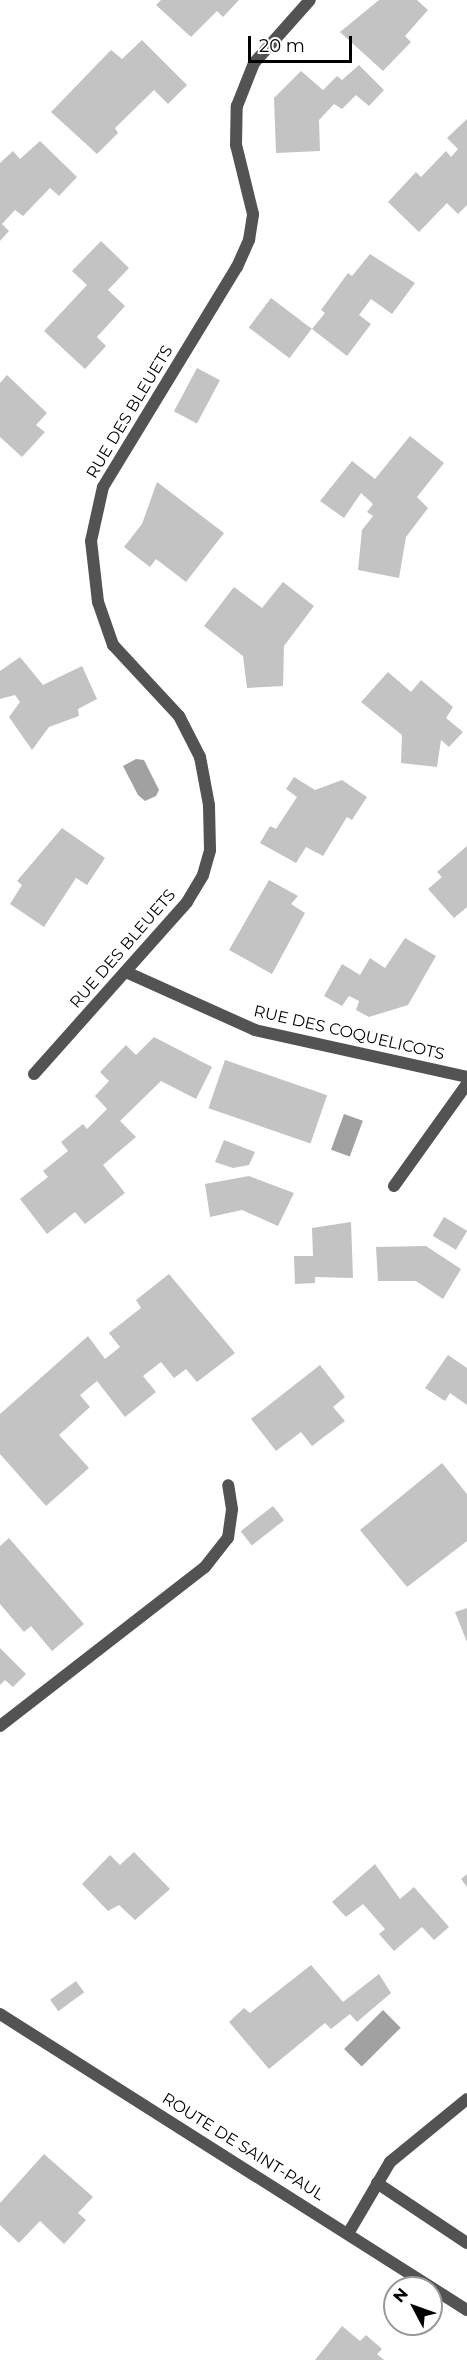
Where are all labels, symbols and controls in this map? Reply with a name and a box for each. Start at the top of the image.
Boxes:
scale bar [251,24,354,62]
text: 20 m [259,35,305,57]
street label: RUE DES BLEUETS [83,342,177,482]
street label: RUE DES BLEUETS [66,886,180,1012]
street label: RUE DES COQUELICOTS [252,1002,446,1064]
street label: ROUTE DE SAINT-PAUL [158,2089,328,2205]
north arrow [383,2276,443,2336]
text: N [389,2284,412,2306]

